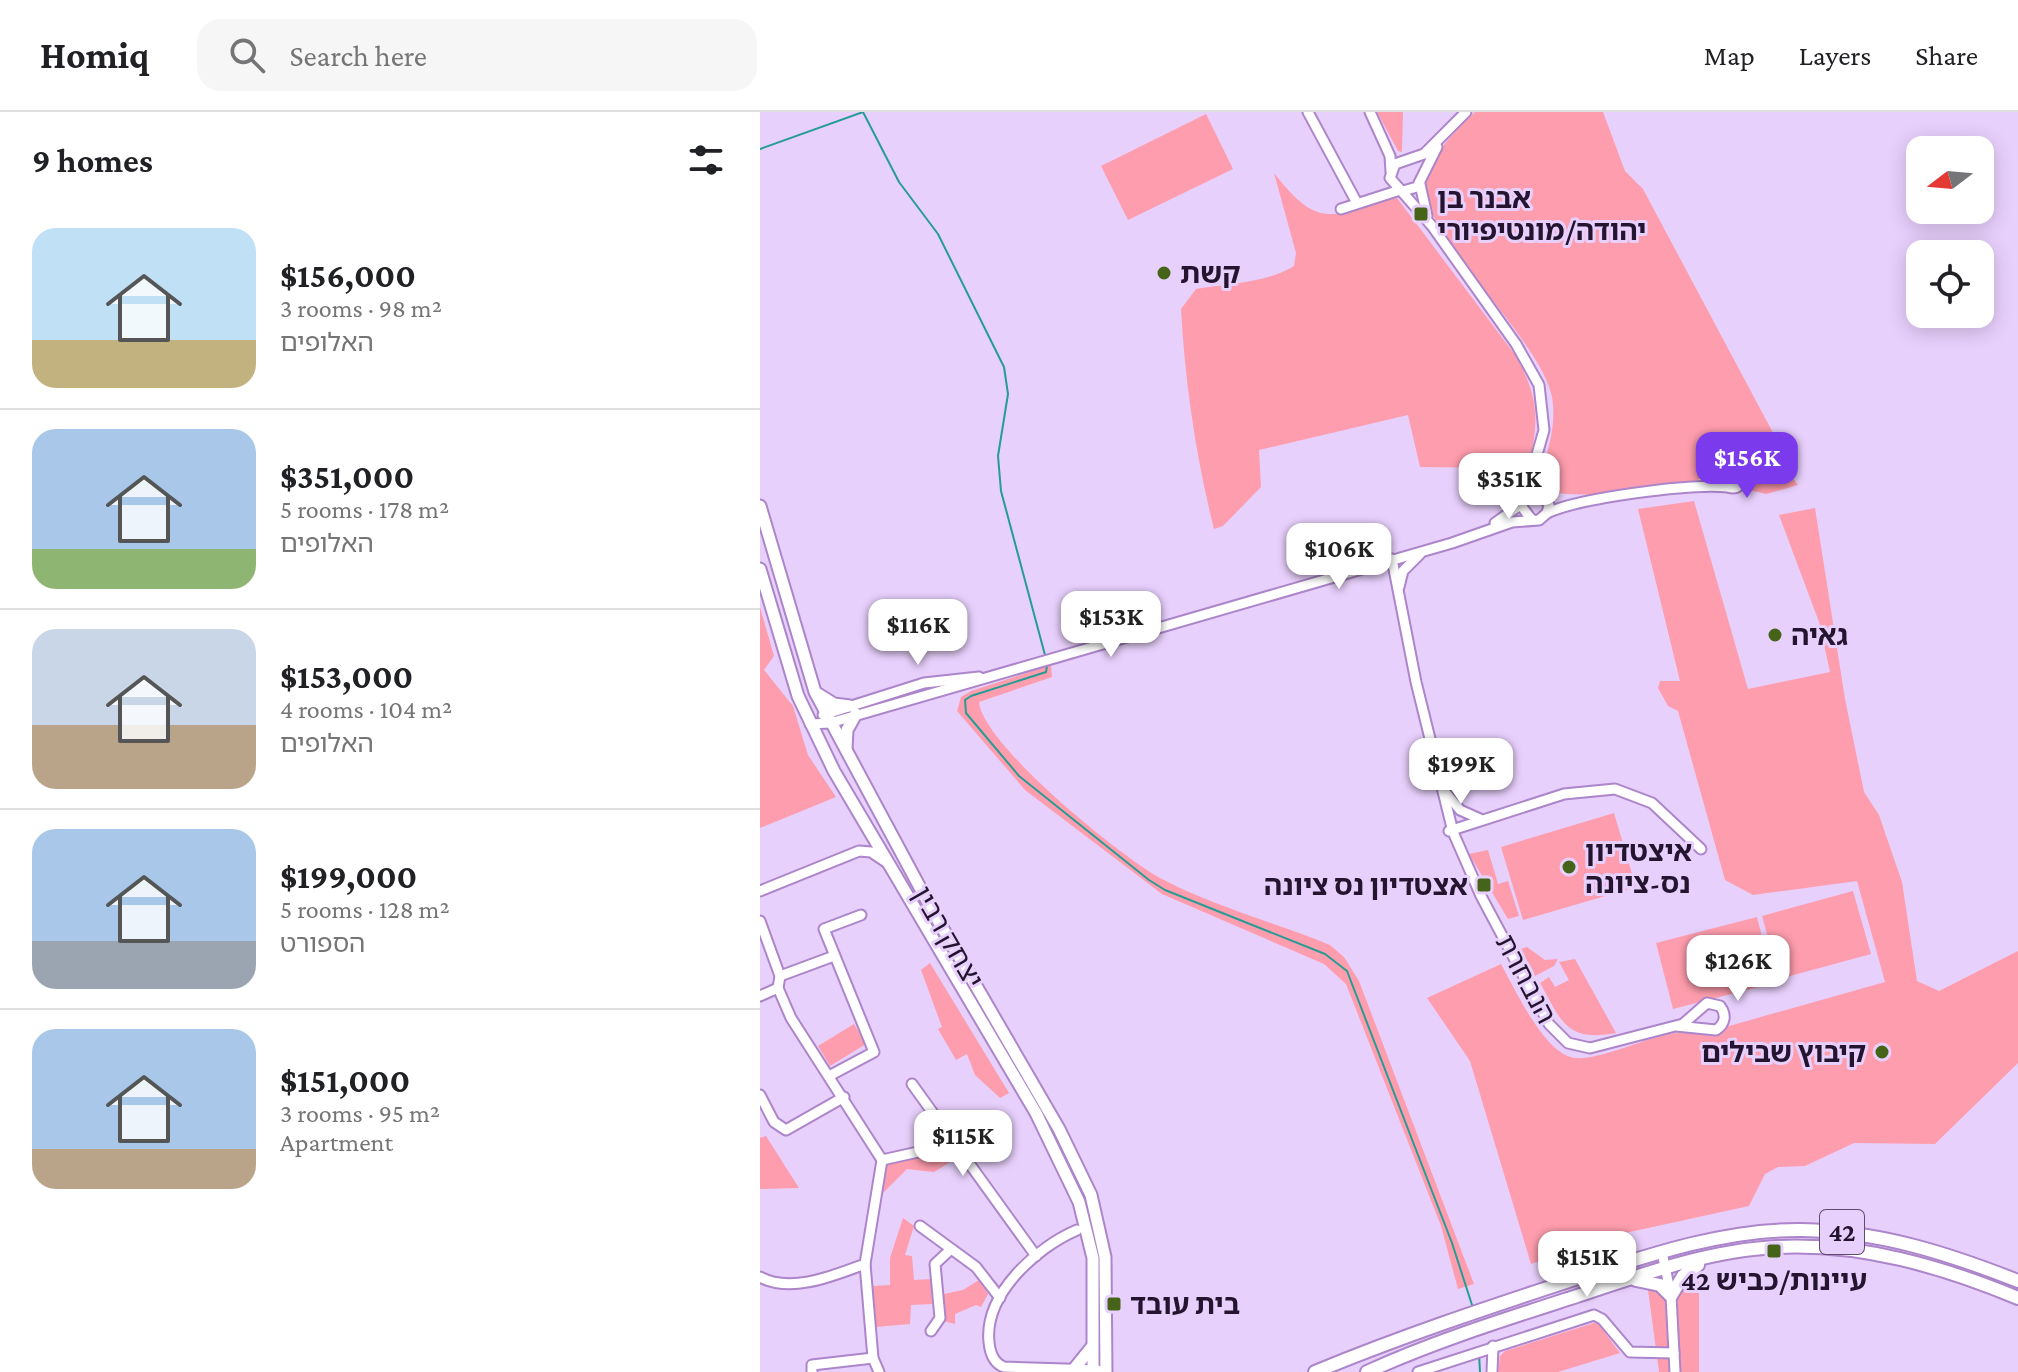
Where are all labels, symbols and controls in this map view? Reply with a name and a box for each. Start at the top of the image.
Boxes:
search box [197,19,757,91]
icon: search [225,33,269,77]
text: Homiq [40,34,149,76]
text: Search here [289,39,427,72]
text: Map [1704,40,1755,71]
text: Layers [1799,40,1871,71]
text: Share [1915,40,1978,71]
north arrow [1906,136,1994,224]
map controls [1906,136,1994,328]
icon: filters [684,138,728,182]
text: 9 homes [32,142,153,179]
place label: אבנר בן יהודה/מונטיפיורי [1437,183,1646,246]
marker: אבנר בן יהודה/מונטיפיורי [1412,205,1430,223]
button: locate [1906,240,1994,328]
text: $156,000 [280,257,416,294]
place label: קשת [1180,258,1241,289]
icon: home [96,260,192,356]
marker: קשת [1155,264,1173,282]
text: 3 rooms · 98 m² [280,294,442,323]
text: האלופים [280,328,374,357]
pin: $156K [1691,432,1803,500]
text: $156K [1714,443,1780,472]
pin: $351K [1453,453,1565,521]
text: $351,000 [280,458,414,495]
icon: home [96,461,192,557]
text: $351K [1477,464,1541,493]
text: 5 rooms · 178 m² [280,495,449,524]
pin: $106K [1283,523,1395,591]
text: האלופים [280,529,374,558]
text: $106K [1304,534,1374,563]
pin: $153K [1055,591,1167,659]
pin: $116K [862,599,974,667]
text: $153K [1079,602,1143,631]
text: $116K [886,610,950,639]
place label: גאיה [1791,620,1848,651]
marker: גאיה [1766,626,1784,644]
text: $153,000 [280,658,413,695]
icon: home [96,661,192,757]
text: 4 rooms · 104 m² [280,695,452,724]
text: האלופים [280,729,374,758]
pin: $199K [1405,738,1517,806]
text: $199K [1427,749,1495,778]
place label: איצטדיון נס-ציונה [1585,836,1692,899]
text: $199,000 [280,858,417,895]
marker: איצטדיון נס-ציונה [1560,858,1578,876]
icon: home [96,861,192,957]
place label: אצטדיון נס ציונה [1264,870,1468,901]
marker: אצטדיון נס ציונה [1475,876,1493,894]
street label: יצחק רבין [907,881,989,993]
text: 5 rooms · 128 m² [280,895,450,924]
text: הספורט [280,929,365,958]
street label: הנבחרת [1490,929,1562,1029]
pin: $126K [1682,935,1794,1003]
text: $126K [1705,946,1771,975]
place label: קיבוץ שבילים [1701,1037,1866,1068]
marker: קיבוץ שבילים [1873,1043,1891,1061]
icon: home [96,1061,192,1157]
text: $151,000 [280,1062,410,1099]
text: 3 rooms · 95 m² [280,1099,440,1128]
pin: $115K [907,1110,1019,1178]
text: $115K [932,1121,994,1150]
text: Apartment [280,1128,393,1157]
road number: 42 [1820,1210,1864,1254]
pin: $151K [1531,1231,1643,1299]
text: $151K [1556,1242,1618,1271]
marker: עיינות/כביש 42 [1765,1242,1783,1260]
place label: עיינות/כביש 42 [1681,1265,1867,1296]
place label: בית עובד [1130,1289,1240,1320]
marker: בית עובד [1105,1295,1123,1313]

